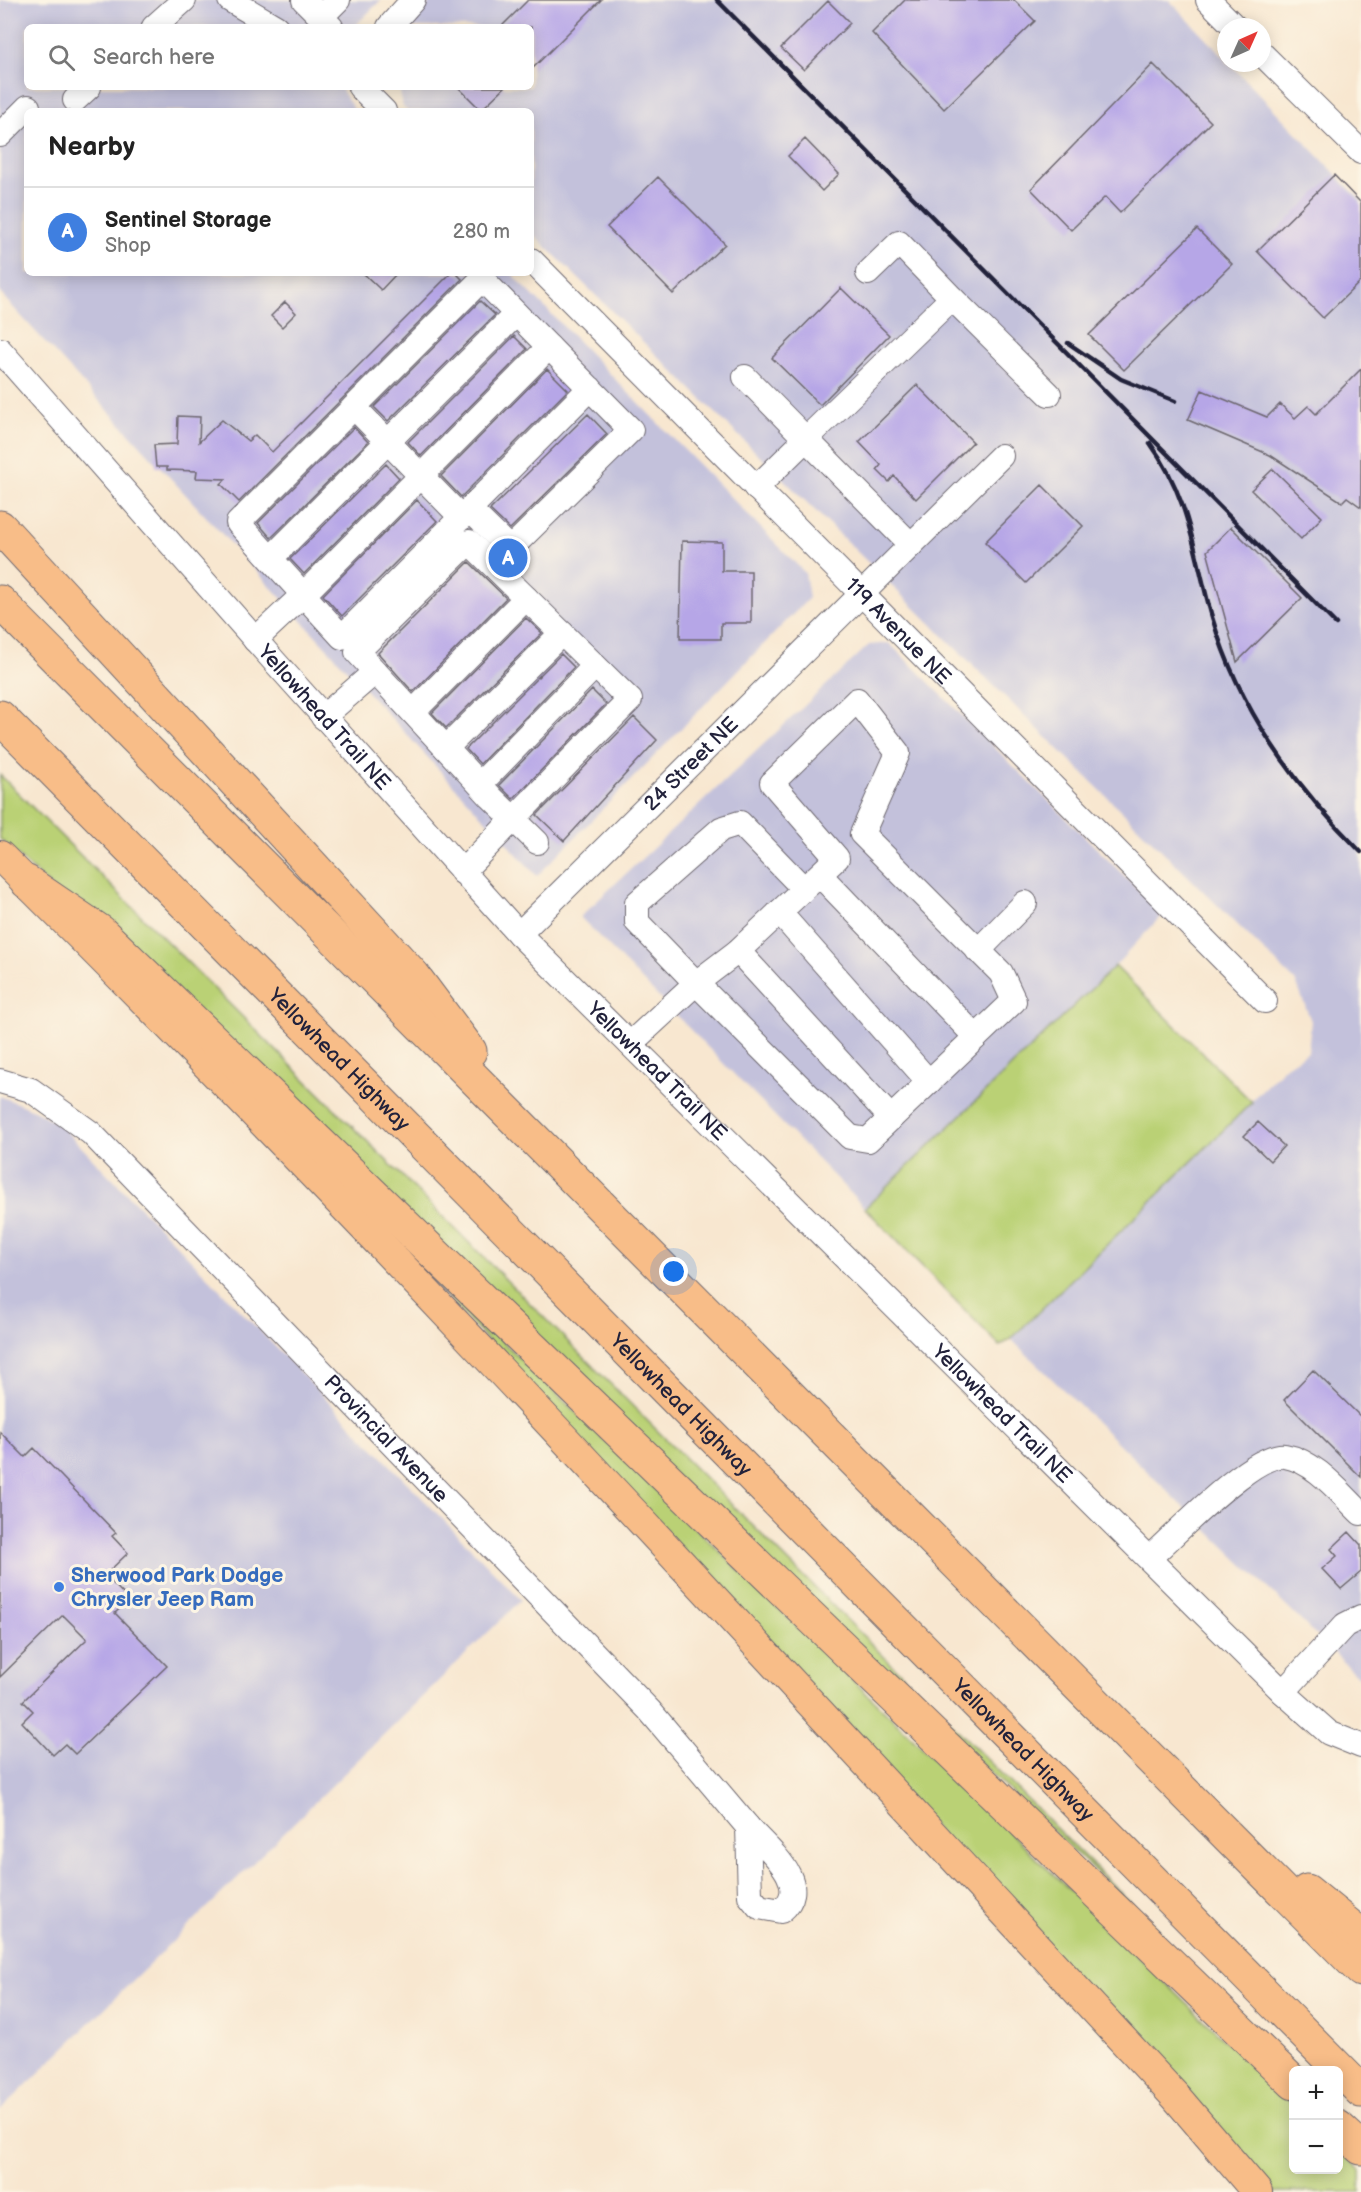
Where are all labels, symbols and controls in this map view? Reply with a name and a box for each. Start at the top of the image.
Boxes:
north arrow [1217,18,1271,72]
search box [24,24,534,90]
icon: search [45,41,78,74]
text: Search here [93,44,215,71]
text: Nearby [48,132,135,163]
text: Sentinel Storage [105,207,271,234]
text: A [61,220,74,244]
text: 280 m [453,220,510,244]
text: Shop [105,234,151,258]
pin: A [488,536,528,580]
street label: 119 Avenue NE [840,573,956,690]
street label: Yellowhead Trail NE [252,639,396,795]
street label: 24 Street NE [639,712,744,816]
street label: Yellowhead Highway [262,982,415,1137]
street label: Yellowhead Trail NE [581,996,732,1146]
your location [659,1257,688,1286]
street label: Yellowhead Highway [604,1328,757,1482]
street label: Yellowhead Trail NE [926,1338,1077,1488]
street label: Provincial Avenue [319,1370,453,1508]
place label: Sherwood Park Dodge Chrysler Jeep Ram [71,1563,283,1612]
marker: Sherwood Park Dodge Chrysler Jeep Ram [52,1580,66,1594]
street label: Yellowhead Highway [946,1673,1099,1827]
map controls [1289,2066,1343,2174]
button: + [1289,2066,1343,2120]
button: − [1289,2120,1343,2174]

